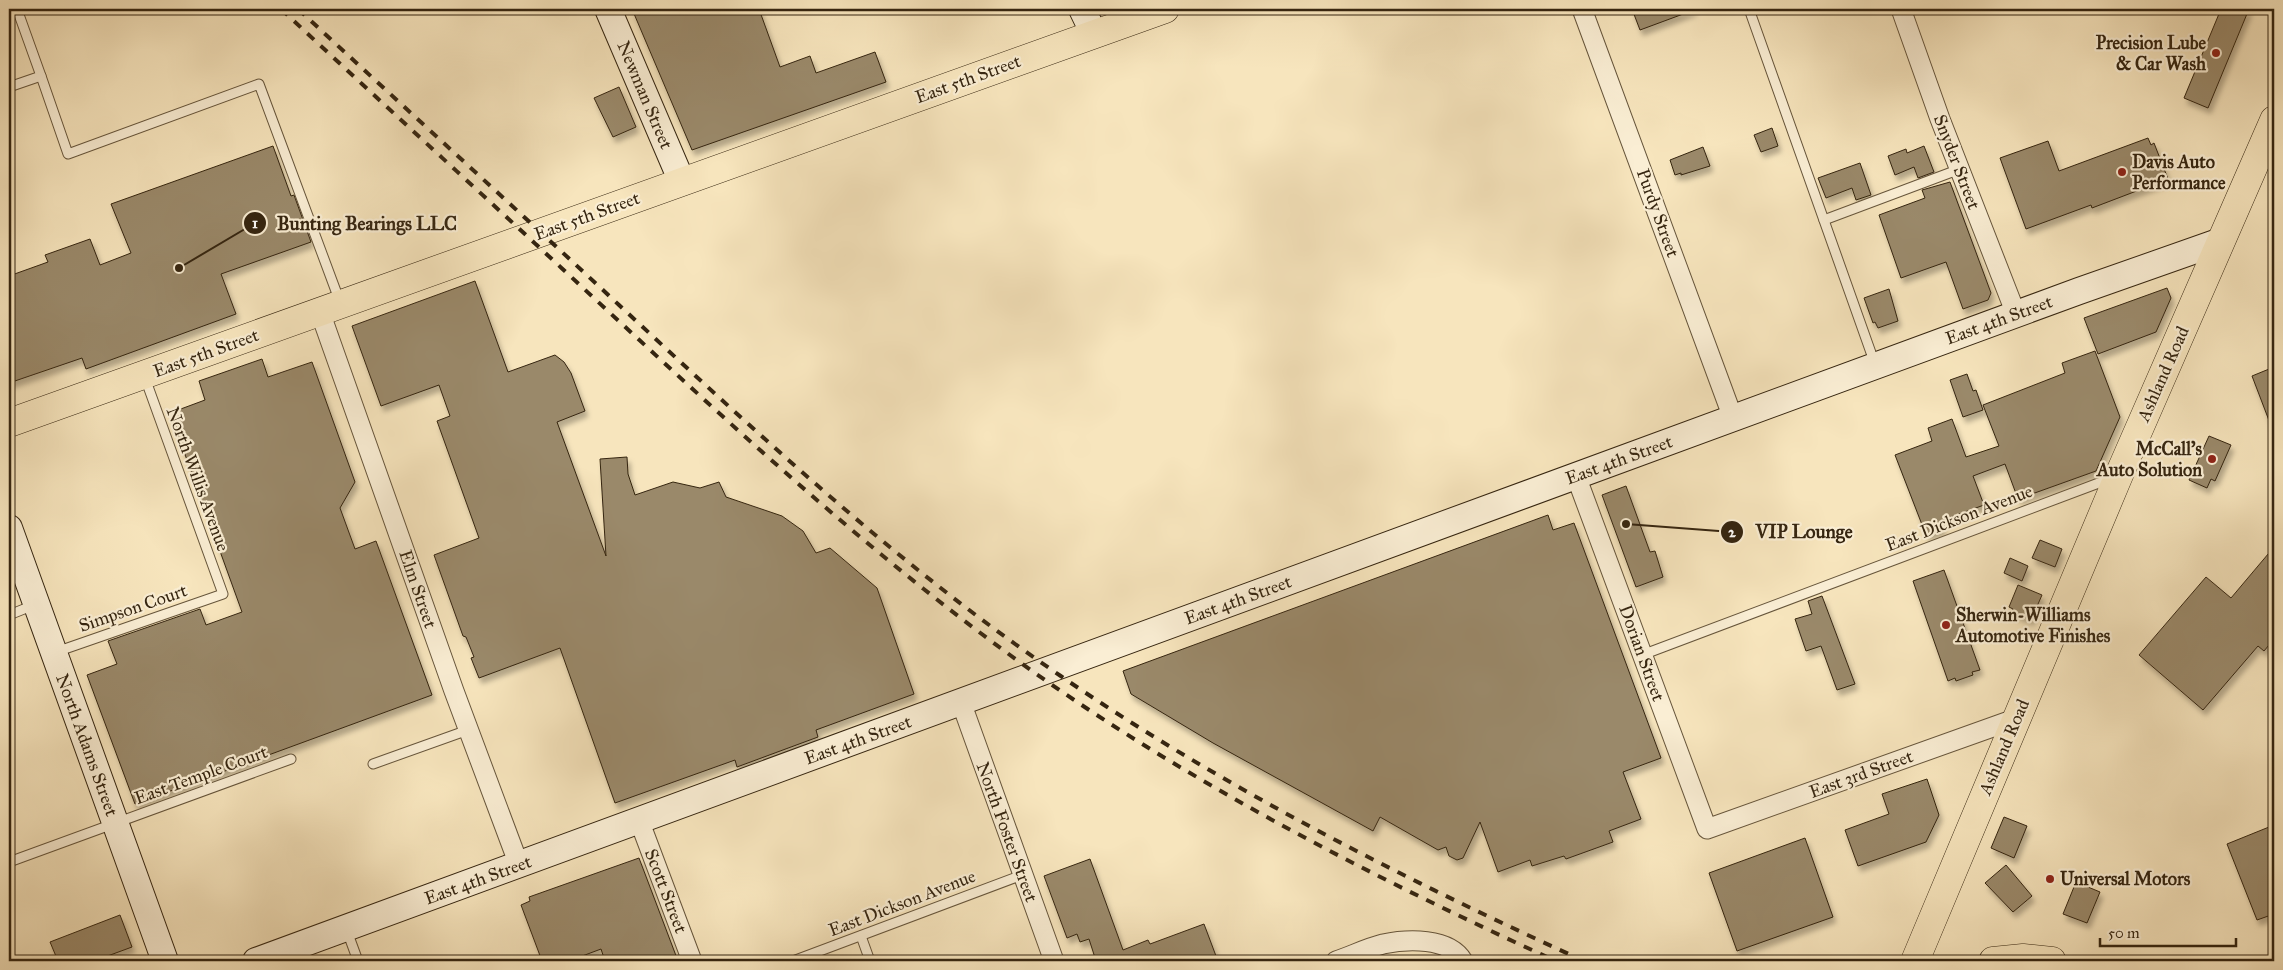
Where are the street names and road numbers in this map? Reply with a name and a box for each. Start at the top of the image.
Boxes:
street label: Newman Street [612,38,678,153]
street label: East 5th Street [912,50,1024,108]
street label: Snyder Street [1929,111,1985,213]
street label: Purdy Street [1632,166,1684,261]
street label: East 5th Street [531,187,643,245]
street label: East 4th Street [1942,290,2056,350]
street label: Ashland Road [2132,323,2194,426]
street label: East 5th Street [150,324,262,382]
street label: North Willis Avenue [162,404,234,554]
street label: East 4th Street [1562,430,1676,490]
street label: East Dickson Avenue [1882,480,2036,556]
street label: Elm Street [394,547,442,632]
street label: East 4th Street [1181,570,1295,630]
street label: Simpson Court [76,579,191,637]
street label: Dorian Street [1614,602,1670,705]
street label: North Adams Street [51,671,123,820]
street label: Ashland Road [1974,696,2034,799]
street label: East 4th Street [801,710,915,770]
street label: East Temple Court [131,740,271,809]
street label: East 3rd Street [1806,745,1916,803]
street label: North Foster Street [971,759,1043,906]
street label: Scott Street [640,846,692,937]
street label: East 4th Street [421,850,535,910]
street label: East Dickson Avenue [825,865,979,941]

